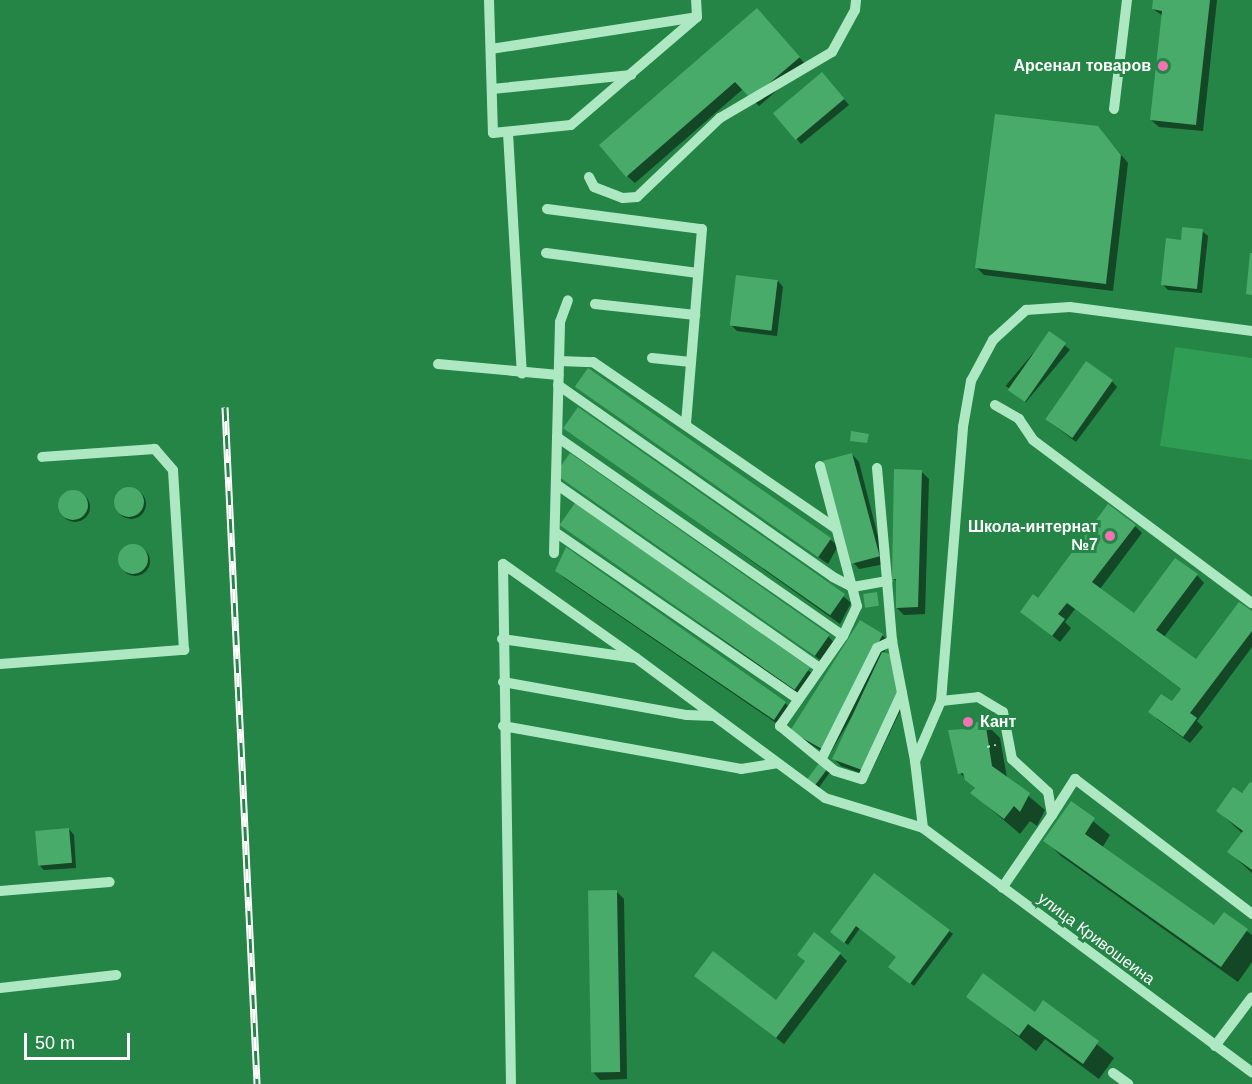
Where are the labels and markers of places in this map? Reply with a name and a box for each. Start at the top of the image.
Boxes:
place label: Арсенал товаров [1013,56,1151,76]
marker: Арсенал товаров [1156,59,1170,73]
place label: Школа-интернат №7 [968,517,1098,555]
marker: Школа-интернат №7 [1103,529,1117,543]
place label: Кант [980,712,1016,732]
marker: Кант [961,715,975,729]

